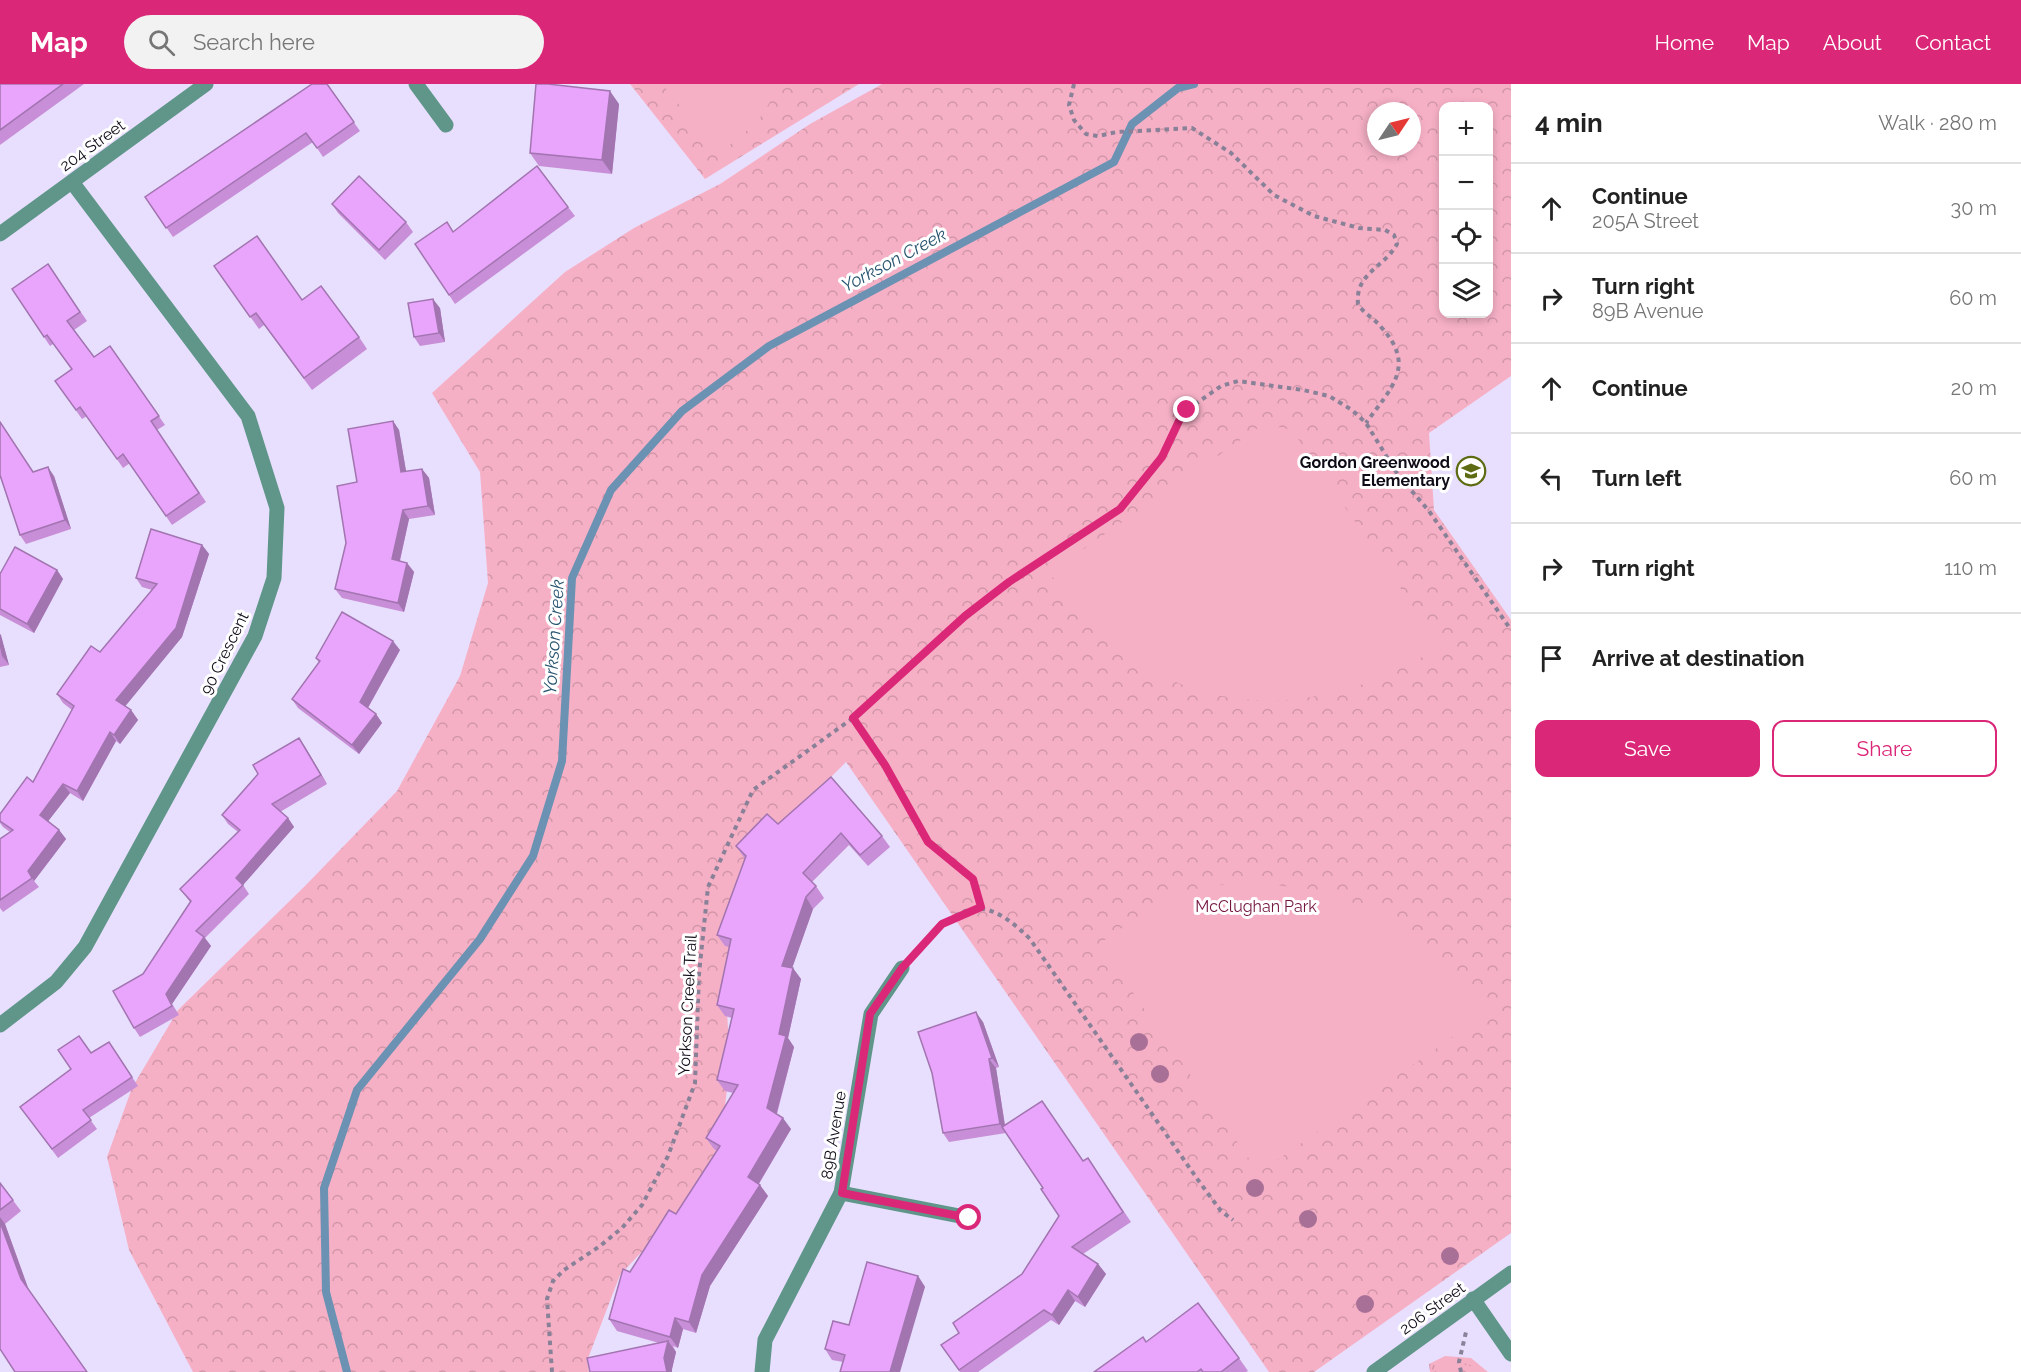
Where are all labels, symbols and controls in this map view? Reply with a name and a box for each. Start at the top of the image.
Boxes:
search box [124,15,544,69]
text: Map [30,26,88,59]
icon: search [145,26,178,59]
text: Search here [193,29,315,55]
text: Home [1655,30,1714,55]
text: Map [1747,30,1790,55]
text: About [1823,30,1882,55]
text: Contact [1915,30,1991,55]
north arrow [1367,102,1421,156]
map controls [1439,102,1493,318]
button: + [1439,102,1493,156]
text: 4 min [1535,108,1603,138]
text: Walk · 280 m [1878,111,1997,135]
street label: 204 Street [56,115,129,175]
button: − [1439,156,1493,210]
text: Continue [1592,183,1688,209]
icon: ahead [1535,192,1568,225]
text: 30 m [1951,196,1997,220]
text: 205A Street [1592,209,1699,233]
button: locate [1439,210,1493,264]
water label: Yorkson Creek [838,223,950,296]
button: layers [1439,264,1493,318]
text: Turn right [1592,273,1695,299]
icon: right [1535,282,1568,315]
text: 60 m [1949,286,1997,310]
text: 89B Avenue [1592,299,1704,323]
icon: ahead [1535,372,1568,405]
text: Continue [1592,375,1688,401]
text: 20 m [1951,376,1997,400]
route end [1173,396,1199,422]
place label: Gordon Greenwood Elementary [1300,453,1450,490]
school or university icon: Gordon Greenwood Elementary [1455,455,1487,487]
icon: left [1535,462,1568,495]
text: Turn left [1592,465,1682,491]
text: 60 m [1949,466,1997,490]
icon: right [1535,552,1568,585]
text: Turn right [1592,555,1695,581]
text: 110 m [1944,556,1997,580]
water label: Yorkson Creek [539,578,568,695]
street label: 90 Crescent [196,608,253,698]
icon: arrive [1535,642,1568,675]
text: Arrive at destination [1592,645,1805,671]
button: Save [1535,720,1760,777]
button: Share [1772,720,1997,777]
park label: McClughan Park [1195,897,1317,916]
street label: Yorkson Creek Trail [674,934,701,1076]
street label: 89B Avenue [817,1090,850,1181]
route start [955,1204,981,1230]
street label: 206 Street [1396,1278,1469,1338]

